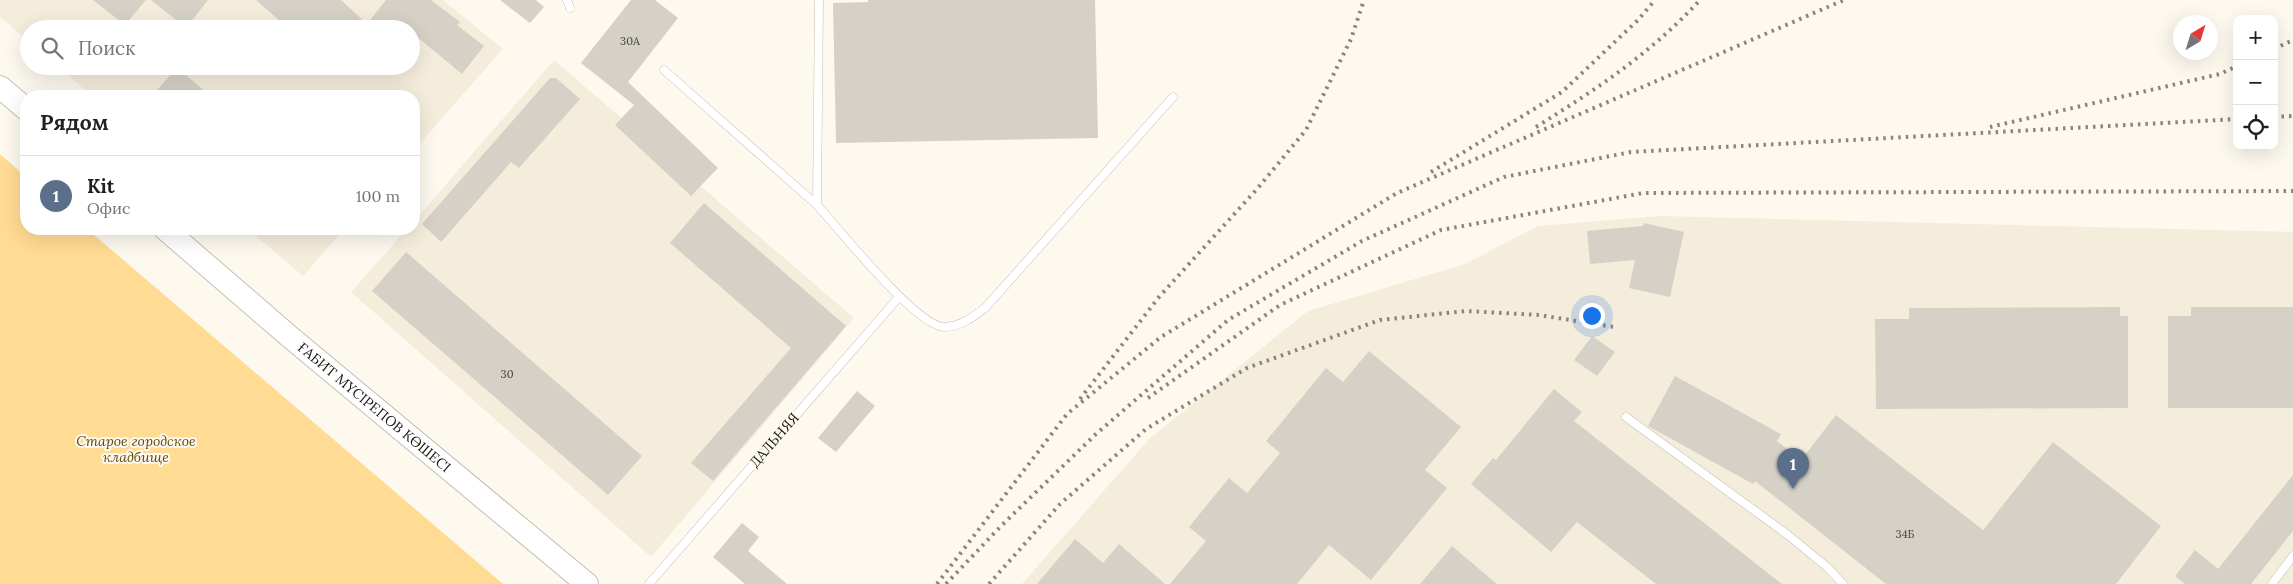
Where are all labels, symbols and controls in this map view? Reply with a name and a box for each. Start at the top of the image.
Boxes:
north arrow [2173,15,2218,60]
map controls [2233,15,2278,150]
button: + [2233,15,2278,60]
search box [20,20,420,75]
icon: search [38,34,66,62]
house number: 30А [620,34,641,48]
text: Поиск [78,36,135,60]
button: − [2233,60,2278,105]
button: locate [2233,105,2278,150]
text: Рядом [40,109,109,136]
text: Kit [87,174,115,198]
text: 1 [53,186,59,206]
text: 100 m [356,186,400,206]
text: Офис [87,198,131,218]
your location [1579,303,1605,329]
street label: ҒАБИТ МҮСІРЕПОВ КӨШЕСІ [294,338,455,476]
house number: 30 [501,367,514,381]
street label: ДАЛЬНЯЯ [745,409,803,471]
park label: Старое городское кладбище [76,432,196,466]
pin: 1 [1777,448,1809,489]
house number: 34Б [1896,527,1915,541]

